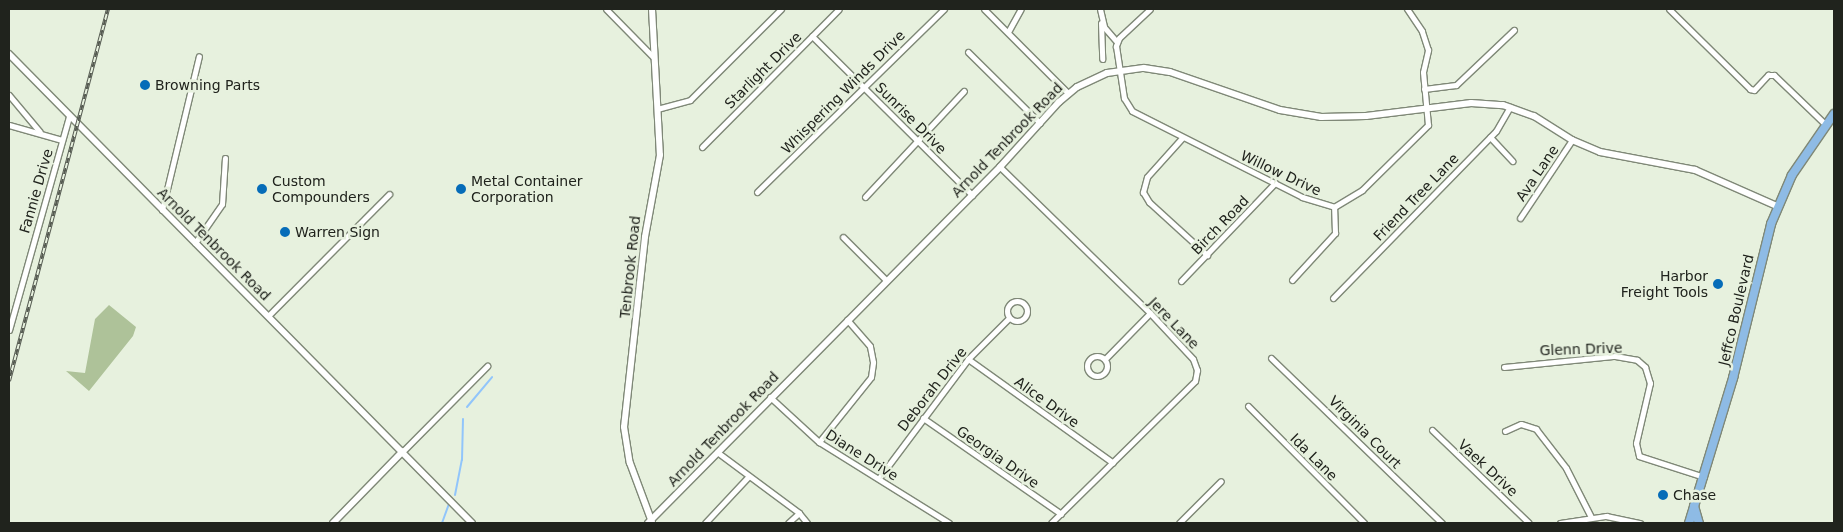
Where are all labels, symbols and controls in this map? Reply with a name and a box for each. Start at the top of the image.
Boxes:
street label: Whispering Winds Drive [778,27,908,157]
street label: Starlight Drive [721,28,805,112]
place label: Browning Parts [155,77,260,93]
marker: Browning Parts [139,79,151,91]
street label: Sunrise Drive [872,79,950,157]
street label: Arnold Tenbrook Road [948,79,1066,201]
street label: Ava Lane [1512,142,1562,204]
street label: Fannie Drive [16,147,56,235]
street label: Willow Drive [1238,147,1324,199]
street label: Friend Tree Lane [1370,150,1462,244]
place label: Custom Compounders [272,173,370,206]
place label: Metal Container Corporation [471,173,583,206]
marker: Custom Compounders [256,183,268,195]
marker: Metal Container Corporation [455,183,467,195]
street label: Arnold Tenbrook Road [154,184,274,304]
street label: Birch Road [1188,192,1252,258]
street label: Tenbrook Road [616,215,644,319]
place label: Warren Sign [295,224,380,240]
marker: Warren Sign [279,226,291,238]
street label: Jeffco Boulevard [1715,253,1757,367]
place label: Harbor Freight Tools [1621,268,1708,300]
marker: Harbor Freight Tools [1712,278,1724,290]
street label: Jere Lane [1145,294,1203,352]
street label: Glenn Drive [1539,339,1623,359]
street label: Deborah Drive [894,344,970,434]
street label: Arnold Tenbrook Road [664,368,782,490]
street label: Alice Drive [1012,373,1082,431]
street label: Virginia Court [1325,392,1405,472]
street label: Georgia Drive [954,422,1042,492]
street label: Diane Drive [823,426,901,484]
street label: Ida Lane [1287,430,1341,484]
street label: Vaek Drive [1455,436,1521,500]
place label: Chase [1673,487,1716,503]
marker: Chase [1657,489,1669,501]

